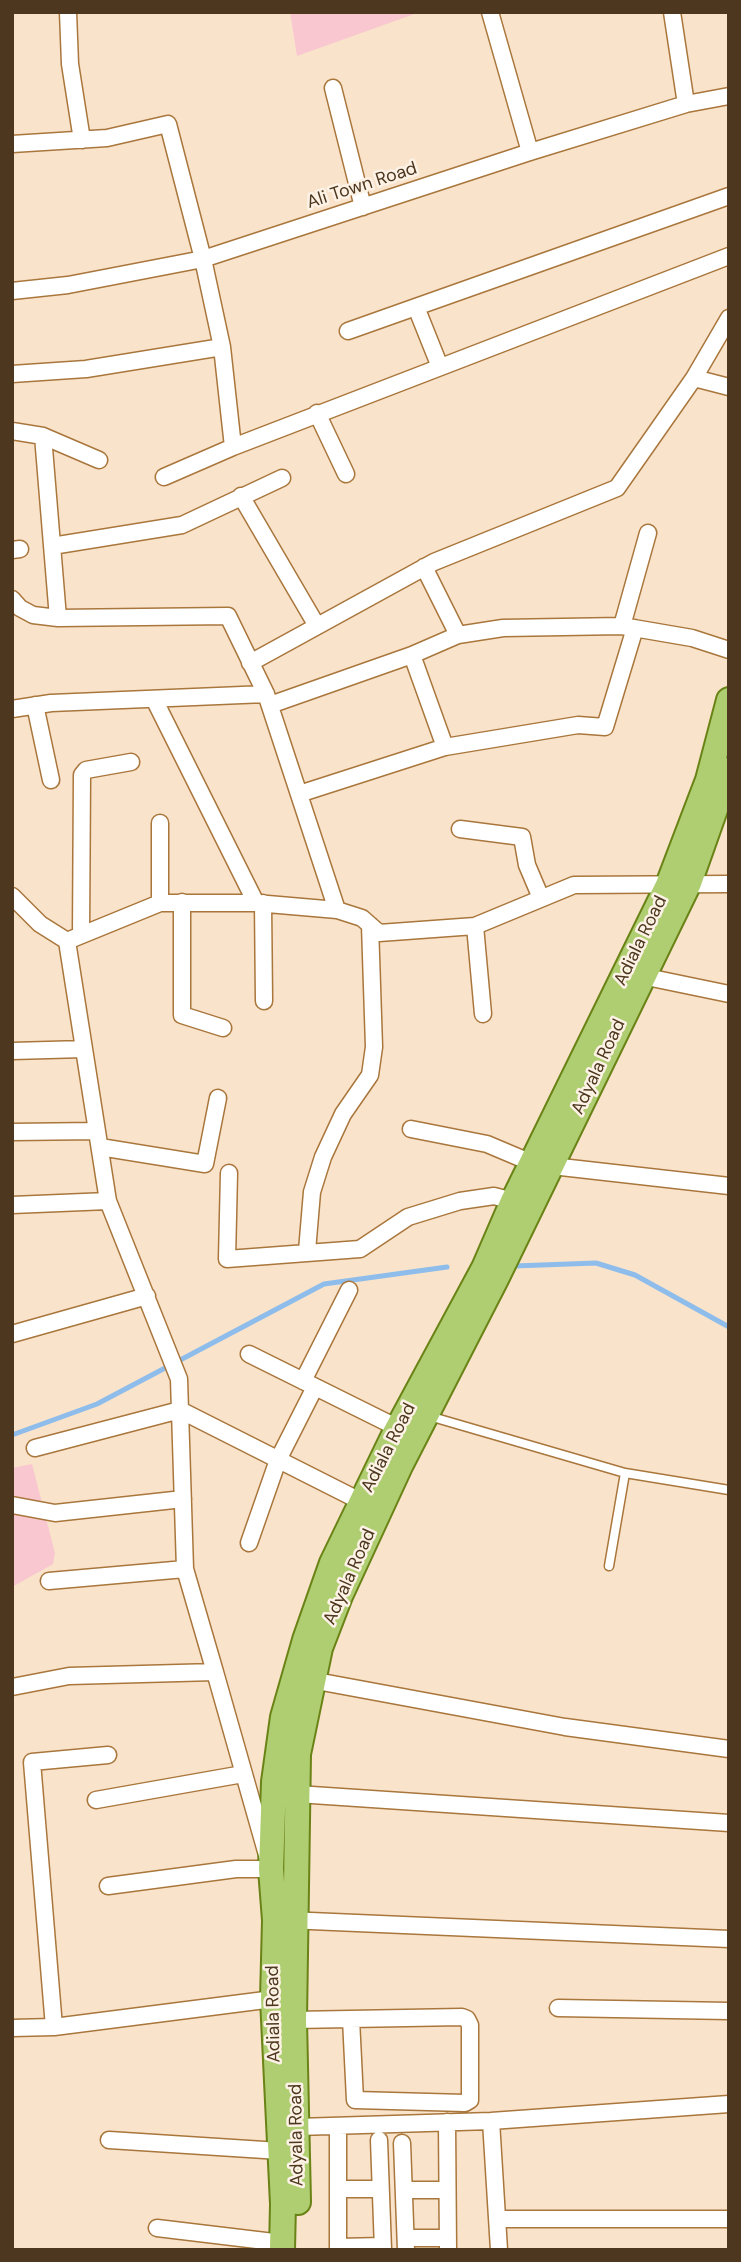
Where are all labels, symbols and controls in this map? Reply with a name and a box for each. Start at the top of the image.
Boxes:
street label: Ali Town Road [304,158,420,214]
street label: Adiala Road [610,893,672,989]
street label: Adyala Road [568,1016,630,1118]
street label: Adiala Road [357,1400,421,1496]
street label: Adyala Road [319,1526,381,1628]
street label: Adiala Road [262,1965,286,2063]
street label: Adyala Road [285,2084,309,2186]

